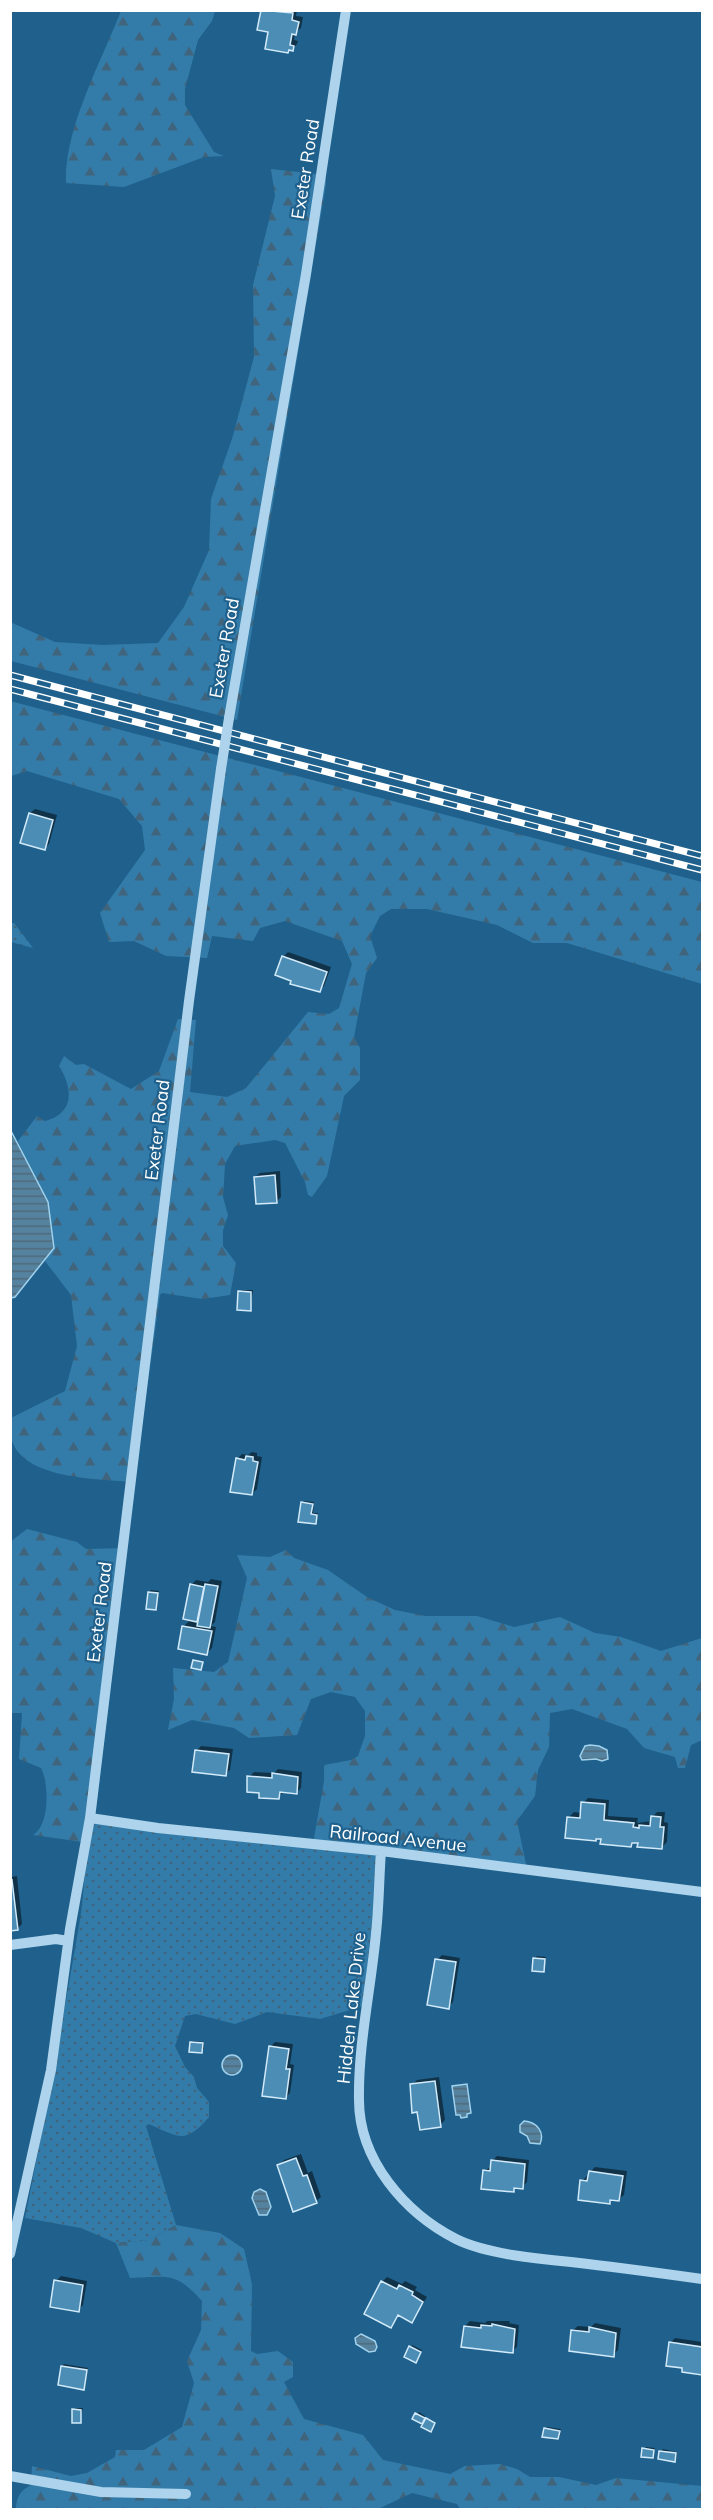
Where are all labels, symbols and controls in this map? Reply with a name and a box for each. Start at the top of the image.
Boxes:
street label: Exeter Road [286,117,324,221]
street label: Exeter Road [204,596,244,700]
street label: Exeter Road [139,1078,175,1182]
street label: Exeter Road [81,1560,117,1664]
street label: Railroad Avenue [328,1819,468,1857]
street label: Hidden Lake Drive [332,1931,370,2085]

